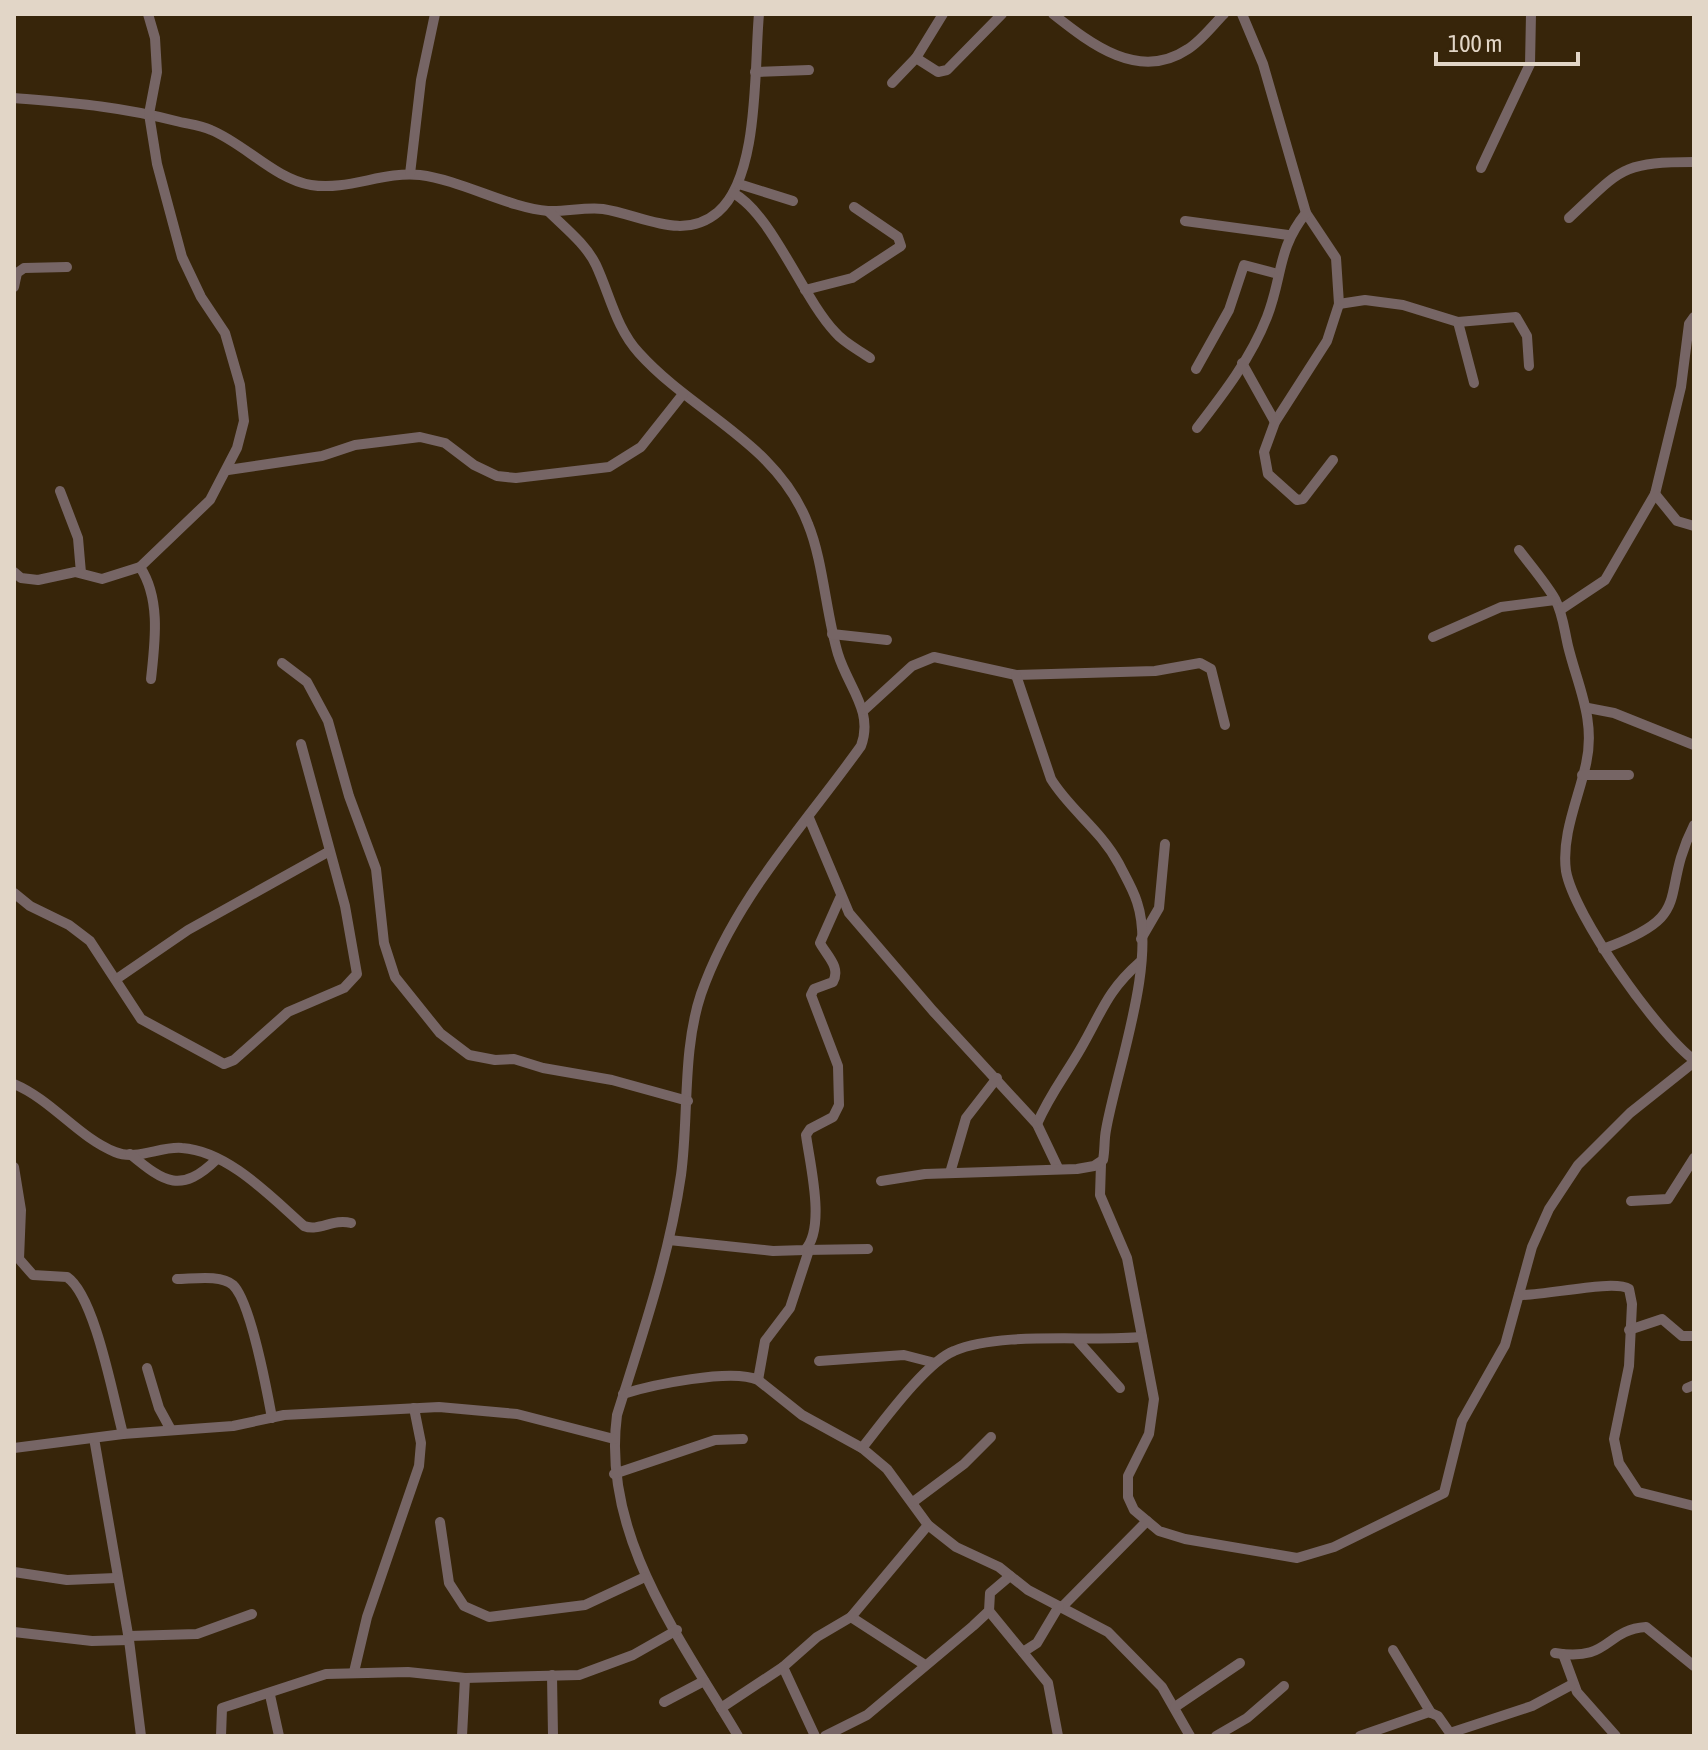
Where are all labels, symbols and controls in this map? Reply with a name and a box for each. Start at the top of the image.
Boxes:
scale bar [1436,16,1578,66]
text: 100 m [1448,30,1502,57]

